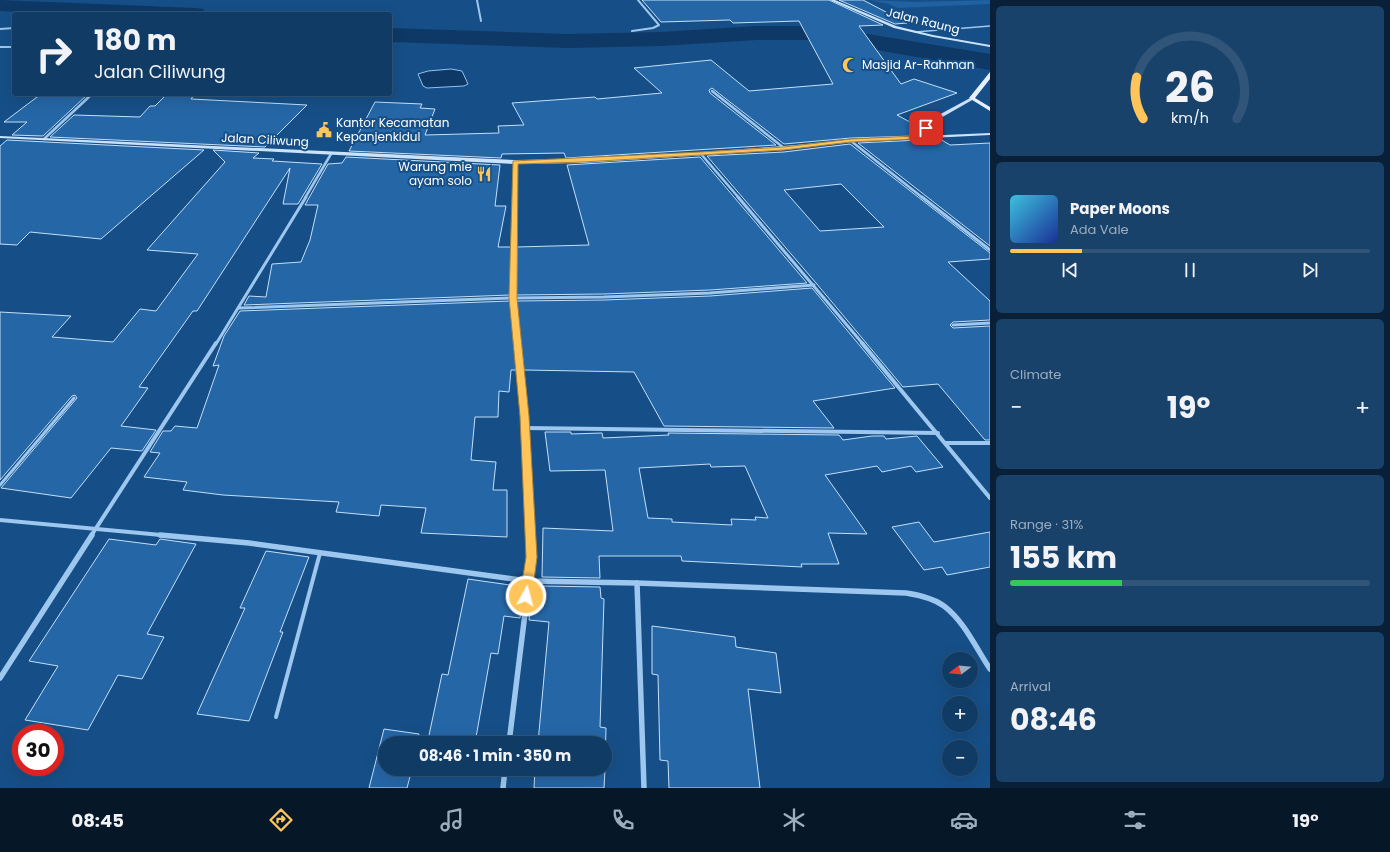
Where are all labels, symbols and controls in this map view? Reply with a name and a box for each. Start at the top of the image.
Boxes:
street label: Jalan Raung [885,3,962,38]
text: 180 m [94,21,177,60]
icon: right [28,28,80,80]
mosque icon: Masjid Ar-Rahman [841,56,859,74]
place label: Masjid Ar-Rahman [862,56,974,73]
text: 26 [1165,58,1215,117]
text: Jalan Ciliwung [94,59,226,84]
text: km/h [1171,108,1209,128]
pin [909,111,943,145]
place label: Kantor Kecamatan Kepanjenkidul [336,114,449,145]
icon: arrive [915,117,937,139]
public building icon: Kantor Kecamatan Kepanjenkidul [315,121,333,139]
street label: Jalan Ciliwung [221,129,309,150]
place label: Warung mie ayam solo [398,158,472,189]
restaurant icon: Warung mie ayam solo [475,165,493,183]
text: Paper Moons [1070,198,1170,219]
text: Ada Vale [1070,220,1129,239]
icon: previous [1059,259,1081,281]
icon: pause [1179,259,1201,281]
icon: next [1299,259,1321,281]
text: Climate [1010,365,1061,384]
text: 19° [1167,386,1210,429]
text: − [1010,392,1022,423]
text: + [1355,392,1370,423]
text: Range · 31% [1010,515,1083,534]
text: 155 km [1010,536,1117,579]
position arrow [505,575,547,617]
north arrow [942,652,978,688]
map controls [942,652,978,776]
text: Arrival [1010,677,1051,696]
button: + [942,696,978,732]
text: 08:46 [1010,698,1097,741]
speed limit sign: 30 [12,724,64,776]
button: − [942,740,978,776]
text: 08:46 · 1 min · 350 m [419,745,571,766]
icon: directions [267,806,295,834]
icon: music [438,806,466,834]
icon: phone [609,806,637,834]
icon: climate [780,806,808,834]
icon: car [950,806,978,834]
icon: filters [1121,806,1149,834]
text: 08:45 [71,808,124,833]
text: 19° [1292,808,1318,833]

